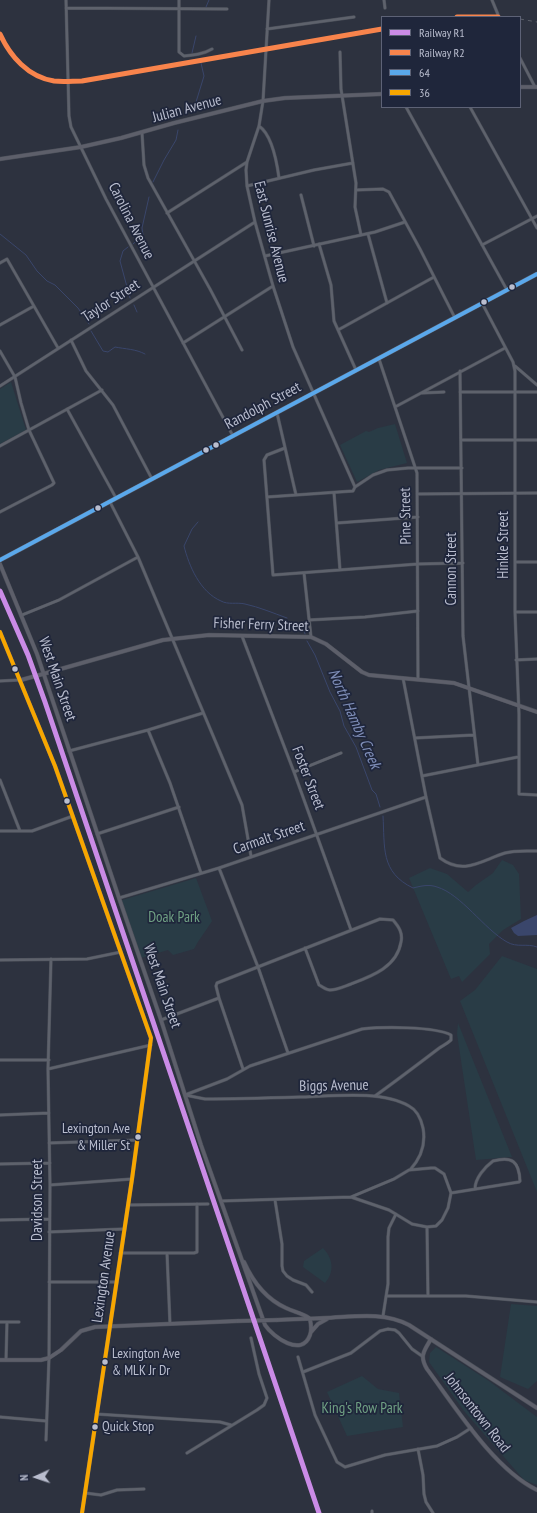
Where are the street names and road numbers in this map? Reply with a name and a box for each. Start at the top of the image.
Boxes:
street label: Julian Avenue [151,91,223,127]
street label: East Sunrise Avenue [250,179,292,285]
street label: Carolina Avenue [104,180,158,262]
street label: Taylor Street [79,276,143,326]
street label: Randolph Street [222,378,304,434]
street label: Pine Street [397,487,415,545]
street label: Hinkle Street [495,511,513,579]
street label: Cannon Street [443,532,461,606]
street label: Fisher Ferry Street [213,614,309,636]
street label: West Main Street [34,635,80,723]
street label: Foster Street [288,744,328,812]
street label: Carmalt Street [231,817,307,859]
street label: West Main Street [139,942,185,1030]
street label: Biggs Avenue [299,1076,369,1096]
street label: Davidson Street [29,1159,47,1241]
street label: Lexington Avenue [89,1230,119,1324]
street label: Johnsontown Road [440,1370,514,1456]

